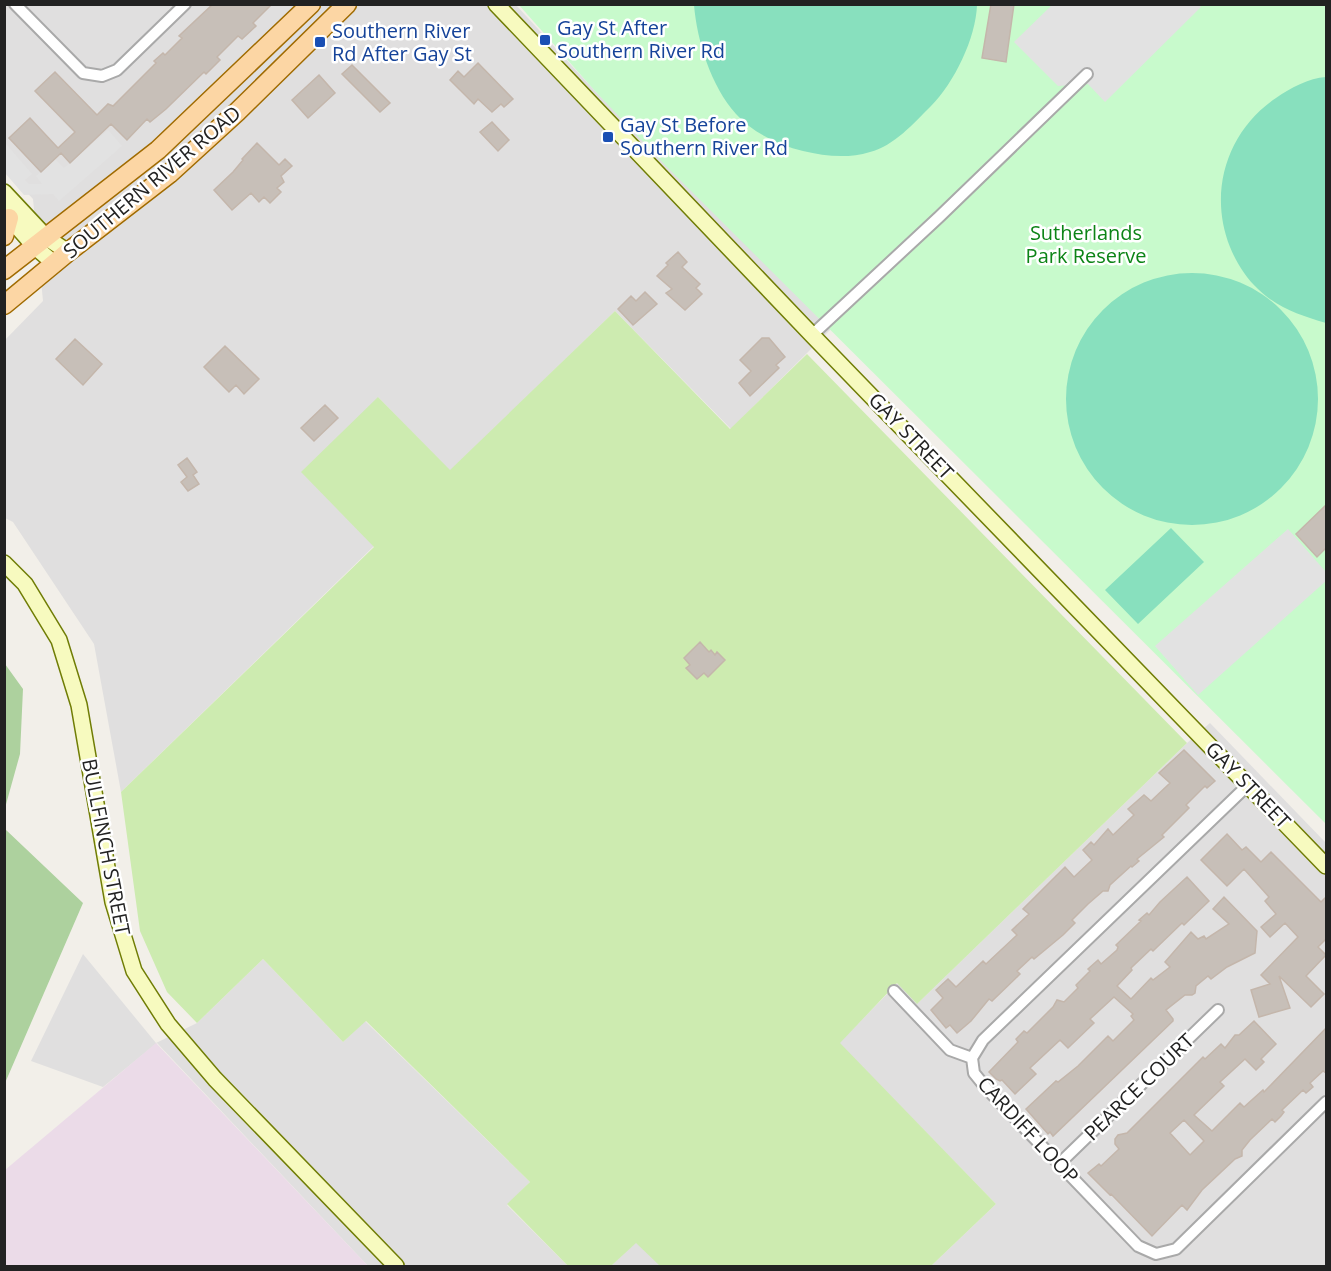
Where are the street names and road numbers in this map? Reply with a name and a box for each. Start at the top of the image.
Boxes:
street label: SOUTHERN RIVER ROAD [57,99,246,264]
street label: GAY STREET [863,386,960,485]
street label: GAY STREET [1200,735,1297,834]
street label: BULLFINCH STREET [76,756,137,938]
street label: PEARCE COURT [1078,1027,1200,1146]
street label: CARDIFF LOOP [972,1070,1085,1189]

